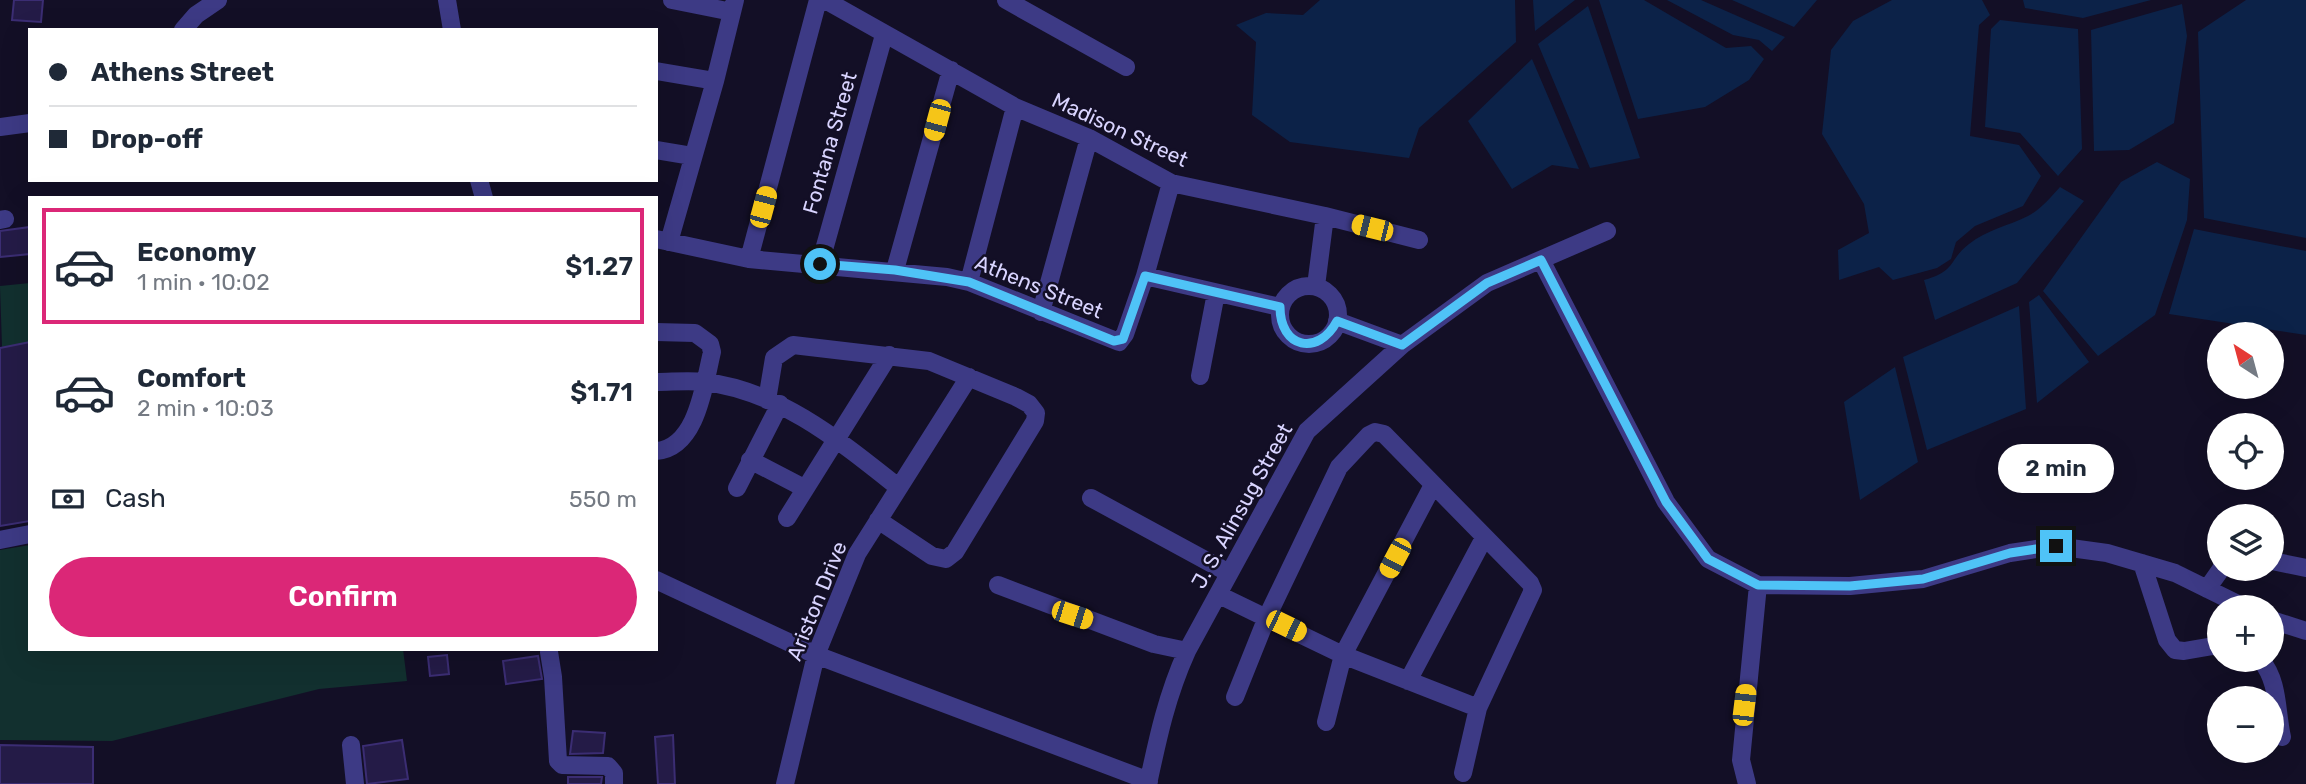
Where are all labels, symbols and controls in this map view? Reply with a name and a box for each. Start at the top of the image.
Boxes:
text: Athens Street [91,57,274,88]
street label: Fontana Street [797,69,862,217]
street label: Madison Street [1048,87,1192,172]
car [922,97,953,143]
text: Drop-off [91,124,203,155]
car [748,184,779,230]
car [1350,213,1395,243]
icon: car [53,235,116,298]
text: Economy [137,237,256,268]
route start [804,248,836,280]
street label: Athens Street [972,250,1107,324]
text: $1.27 [565,251,633,282]
text: 1 min · 10:02 [137,268,270,296]
north arrow [2207,322,2284,399]
map controls [2207,322,2284,763]
icon: car [53,361,116,424]
text: Comfort [137,363,246,394]
text: $1.71 [570,377,633,408]
text: 2 min · 10:03 [137,394,274,422]
button: locate [2207,413,2284,490]
street label: J. S. Alinsug Street [1186,419,1297,593]
callout: 2 min [1998,444,2114,494]
text: 2 min [2025,454,2087,482]
icon: cash [49,480,87,518]
text: Cash [105,483,166,514]
text: 550 m [569,485,637,513]
button: layers [2207,504,2284,581]
route end [2040,530,2072,562]
car [1376,535,1415,581]
street label: Ariston Drive [781,537,852,664]
button: Confirm [49,557,637,637]
button: + [2207,595,2284,672]
car [1049,599,1096,631]
car [1263,607,1310,645]
car [1732,683,1757,727]
button: − [2207,686,2284,763]

